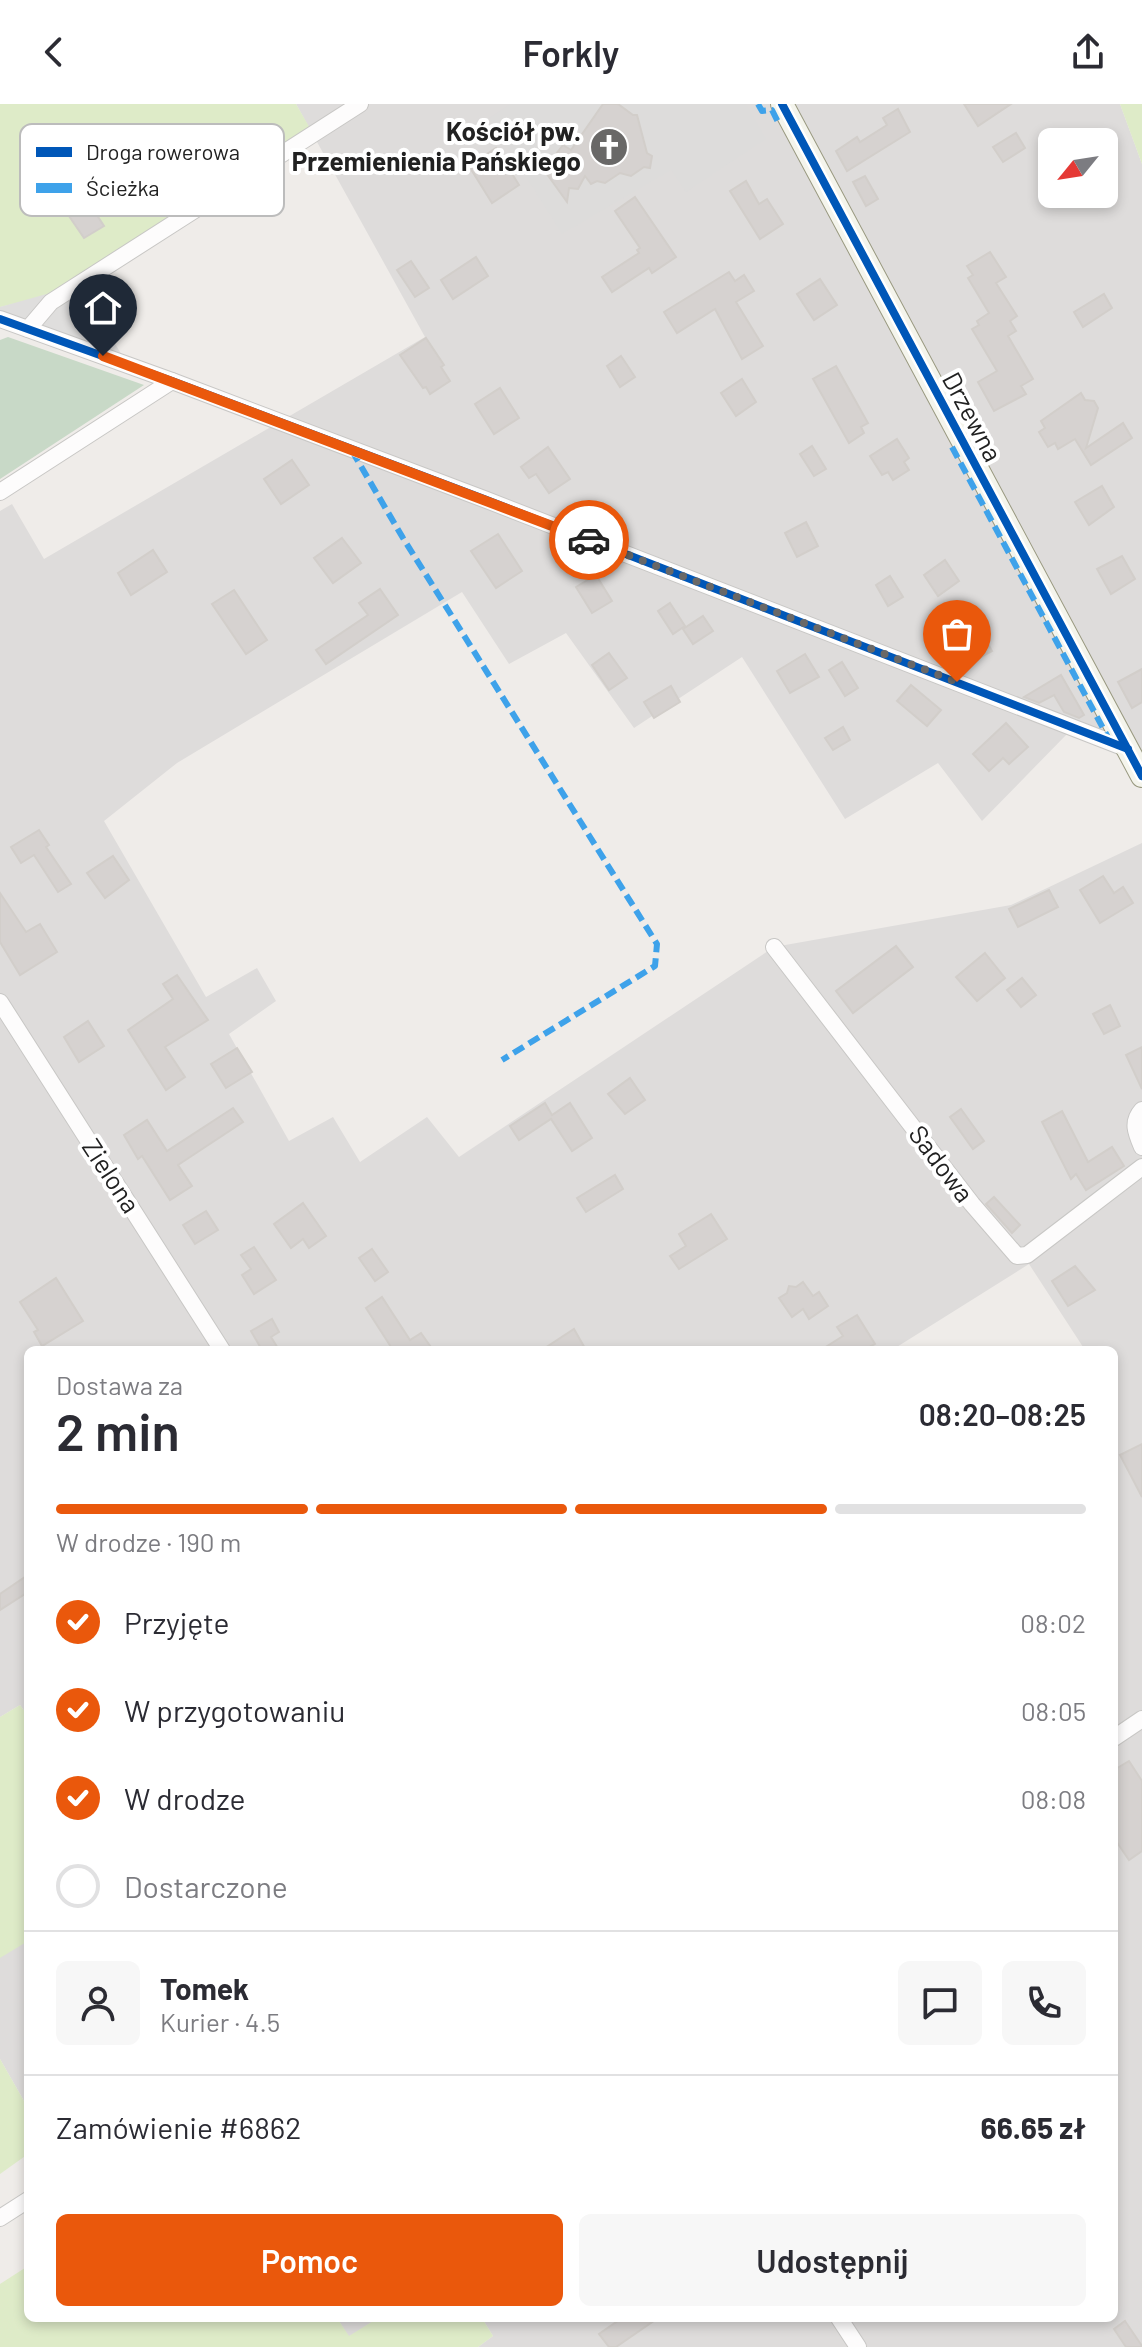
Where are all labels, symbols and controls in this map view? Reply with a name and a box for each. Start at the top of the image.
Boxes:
icon: back [32,30,76,74]
icon: share [1066,30,1110,74]
text: Forkly [523,31,619,74]
place label: Kościół pw. Przemienienia Pańskiego [292,115,581,176]
legend [20,124,284,216]
church icon: Kościół pw. Przemienienia Pańskiego [588,126,630,168]
north arrow [1038,128,1118,208]
map controls [1038,128,1118,208]
text: Droga rowerowa [86,138,240,164]
text: Ścieżka [86,174,159,200]
pin [69,274,137,356]
icon: home [81,286,125,330]
street label: Drzewna [937,366,1010,466]
courier [549,500,629,580]
icon: car [567,518,611,562]
pin [923,600,991,682]
icon: bag [935,612,979,656]
street label: Sadowa [903,1119,981,1208]
street label: Zielona [77,1132,148,1218]
text: Dostawa za [56,1369,183,1400]
text: 08:20–08:25 [919,1396,1086,1432]
text: 2 min [56,1399,180,1461]
text: W drodze · 190 m [56,1526,241,1557]
icon: check [56,1600,100,1644]
text: Przyjęte [124,1604,230,1640]
text: 08:02 [1020,1607,1086,1638]
icon: check [56,1688,100,1732]
text: W przygotowaniu [124,1692,345,1728]
text: 08:05 [1021,1695,1086,1726]
icon: check [56,1776,100,1820]
text: W drodze [124,1780,246,1816]
text: 08:08 [1021,1783,1086,1814]
text: Dostarczone [124,1868,288,1904]
button: person [56,1961,140,2045]
button: chat [898,1961,982,2045]
button: phone [1002,1961,1086,2045]
text: Tomek [160,1970,249,2006]
text: Kurier · 4.5 [160,2006,280,2037]
text: Zamówienie #6862 [56,2109,301,2145]
text: 66.65 zł [981,2109,1086,2145]
button: Pomoc [56,2214,563,2306]
button: Udostępnij [579,2214,1086,2306]

